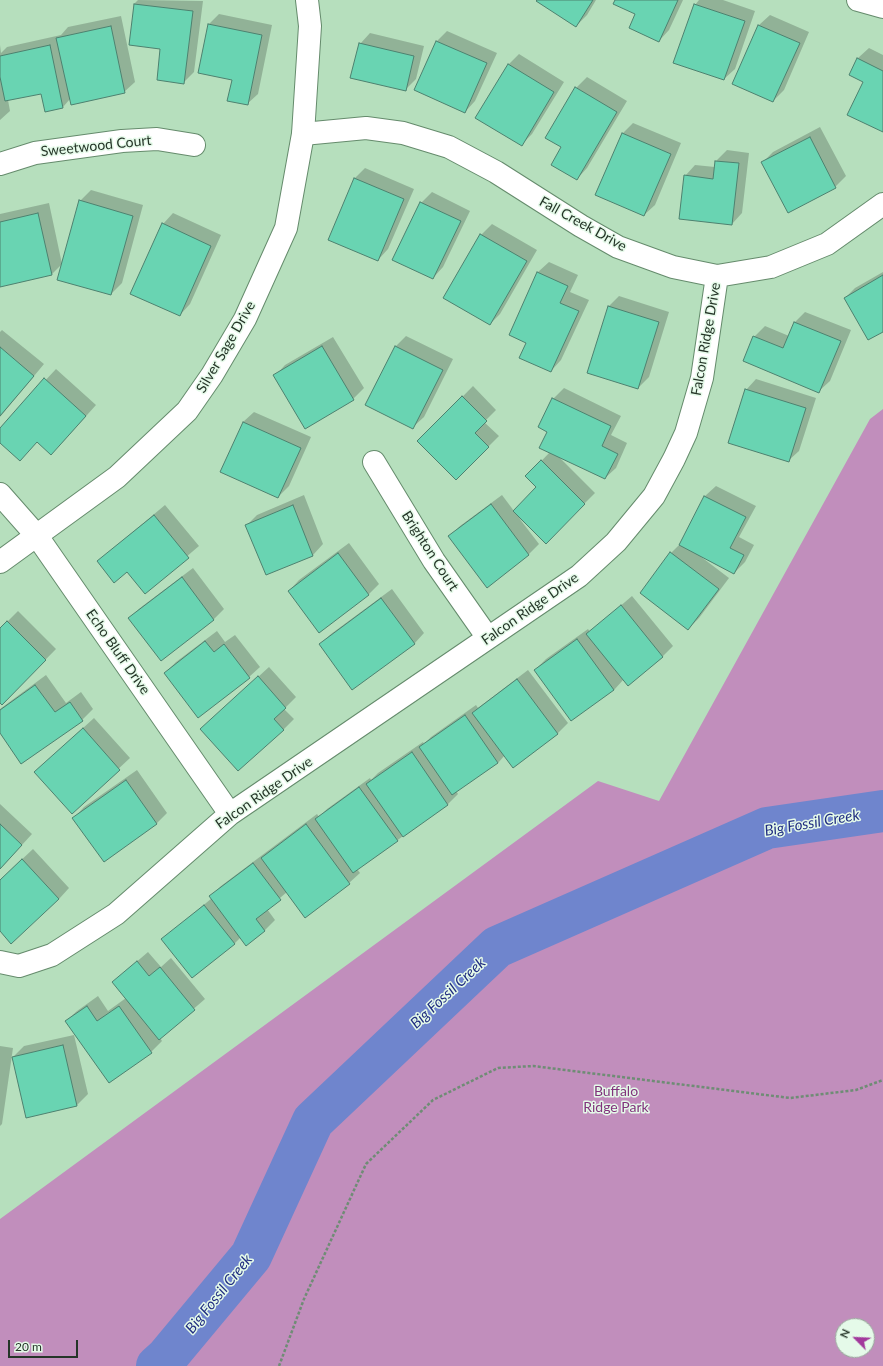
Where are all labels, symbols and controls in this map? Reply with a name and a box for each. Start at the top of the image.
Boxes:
street label: Sweetwood Court [40,132,152,160]
street label: Fall Creek Drive [536,193,630,255]
street label: Falcon Ridge Drive [688,281,724,397]
street label: Silver Sage Drive [193,298,259,396]
street label: Brighton Court [398,508,462,594]
street label: Falcon Ridge Drive [478,569,582,649]
street label: Echo Bluff Drive [82,606,154,698]
street label: Falcon Ridge Drive [212,753,316,833]
water label: Big Fossil Creek [763,806,861,840]
water label: Big Fossil Creek [407,954,489,1032]
park label: Buffalo Ridge Park [583,1083,649,1116]
water label: Big Fossil Creek [182,1251,256,1337]
north arrow [835,1318,875,1358]
text: N [837,1327,852,1340]
scale bar [10,1332,80,1358]
text: 20 m [15,1339,42,1354]

